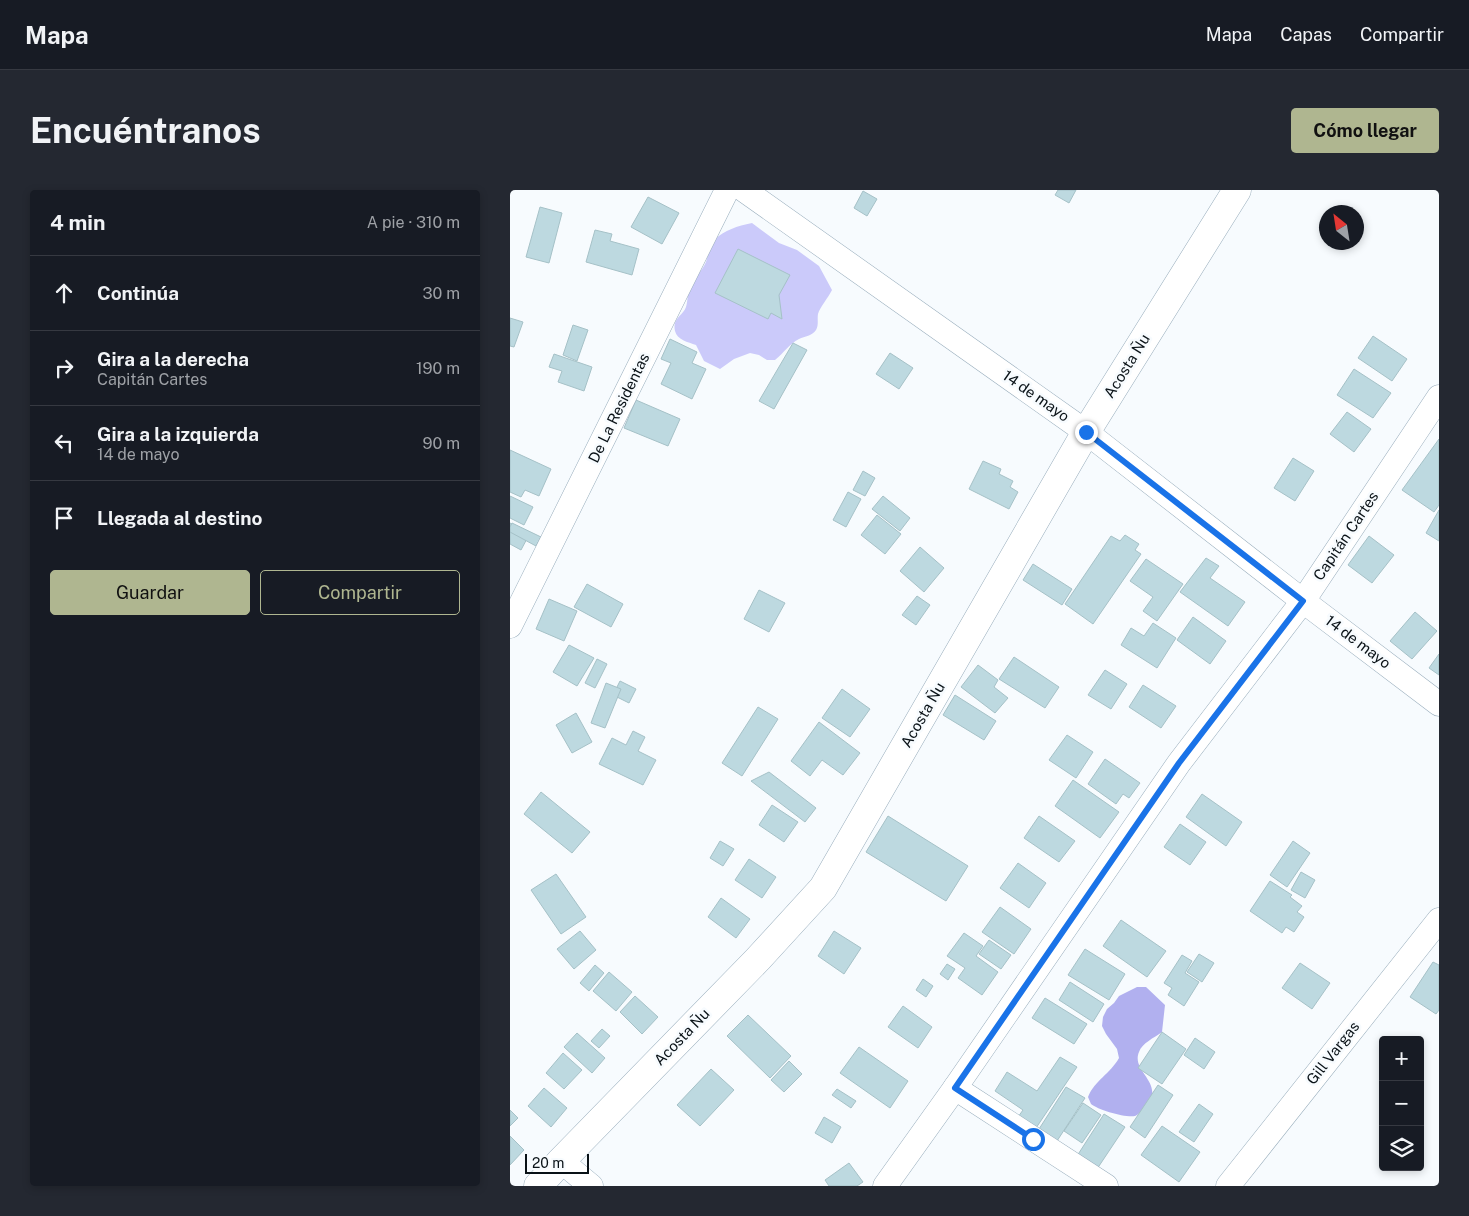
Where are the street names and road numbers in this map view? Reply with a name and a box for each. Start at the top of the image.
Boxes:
street label: Acosta Ñu [1100,331,1153,401]
street label: De La Residentas [585,350,652,465]
street label: 14 de mayo [1000,366,1073,425]
street label: Capitán Cartes [1310,488,1382,583]
street label: 14 de mayo [1322,612,1394,672]
street label: Acosta Ñu [897,679,948,750]
street label: Acosta Ñu [650,1005,713,1069]
street label: Gill Vargas [1303,1018,1362,1088]

